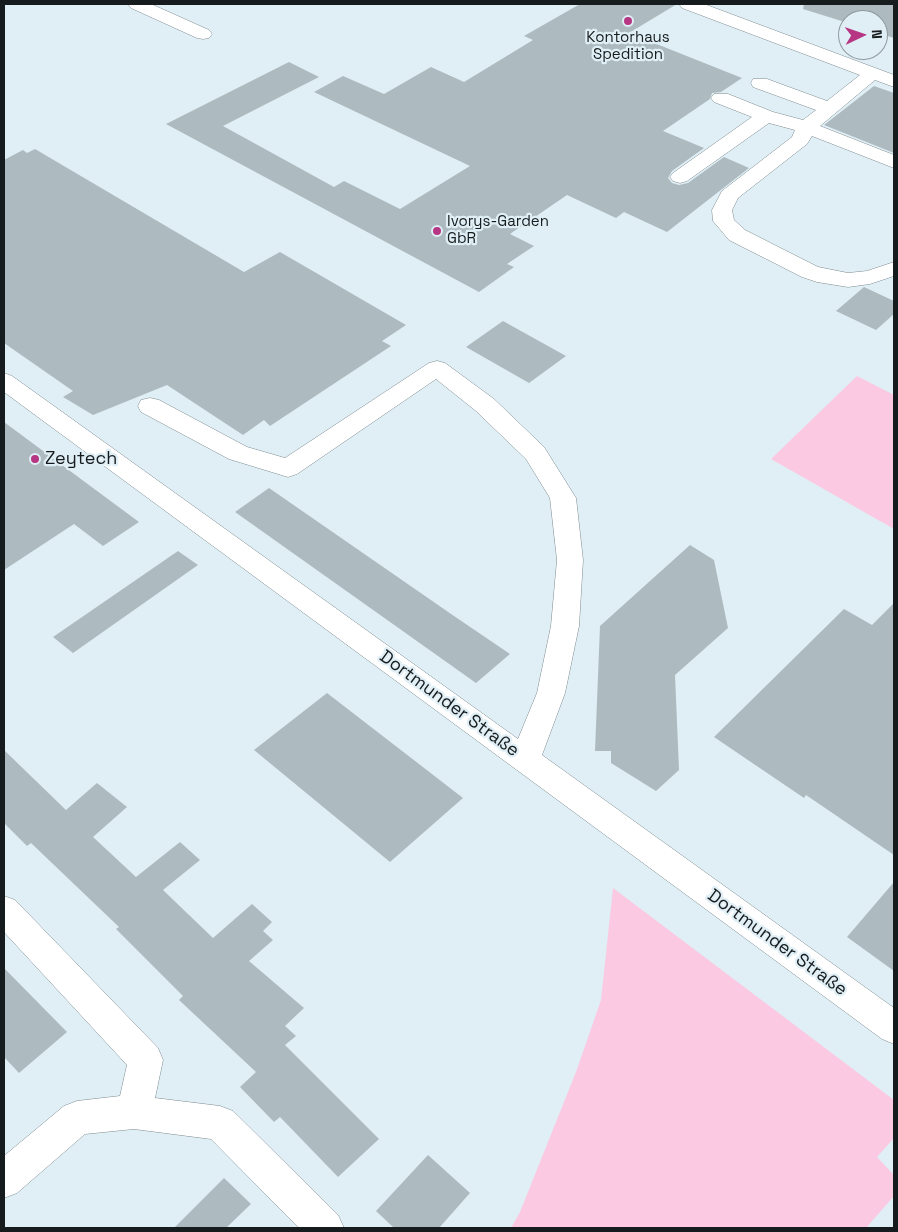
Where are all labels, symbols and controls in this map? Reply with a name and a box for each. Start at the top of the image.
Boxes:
north arrow [838,10,888,60]
marker: Kontorhaus Spedition [622,15,634,27]
place label: Kontorhaus Spedition [586,29,670,64]
text: N [868,29,886,39]
place label: Ivorys-Garden GbR [447,213,549,248]
marker: Ivorys-Garden GbR [431,225,443,237]
place label: Zeytech [45,448,117,470]
marker: Zeytech [29,453,41,465]
street label: Dortmunder Straße [375,646,523,762]
street label: Dortmunder Straße [703,885,851,1001]

